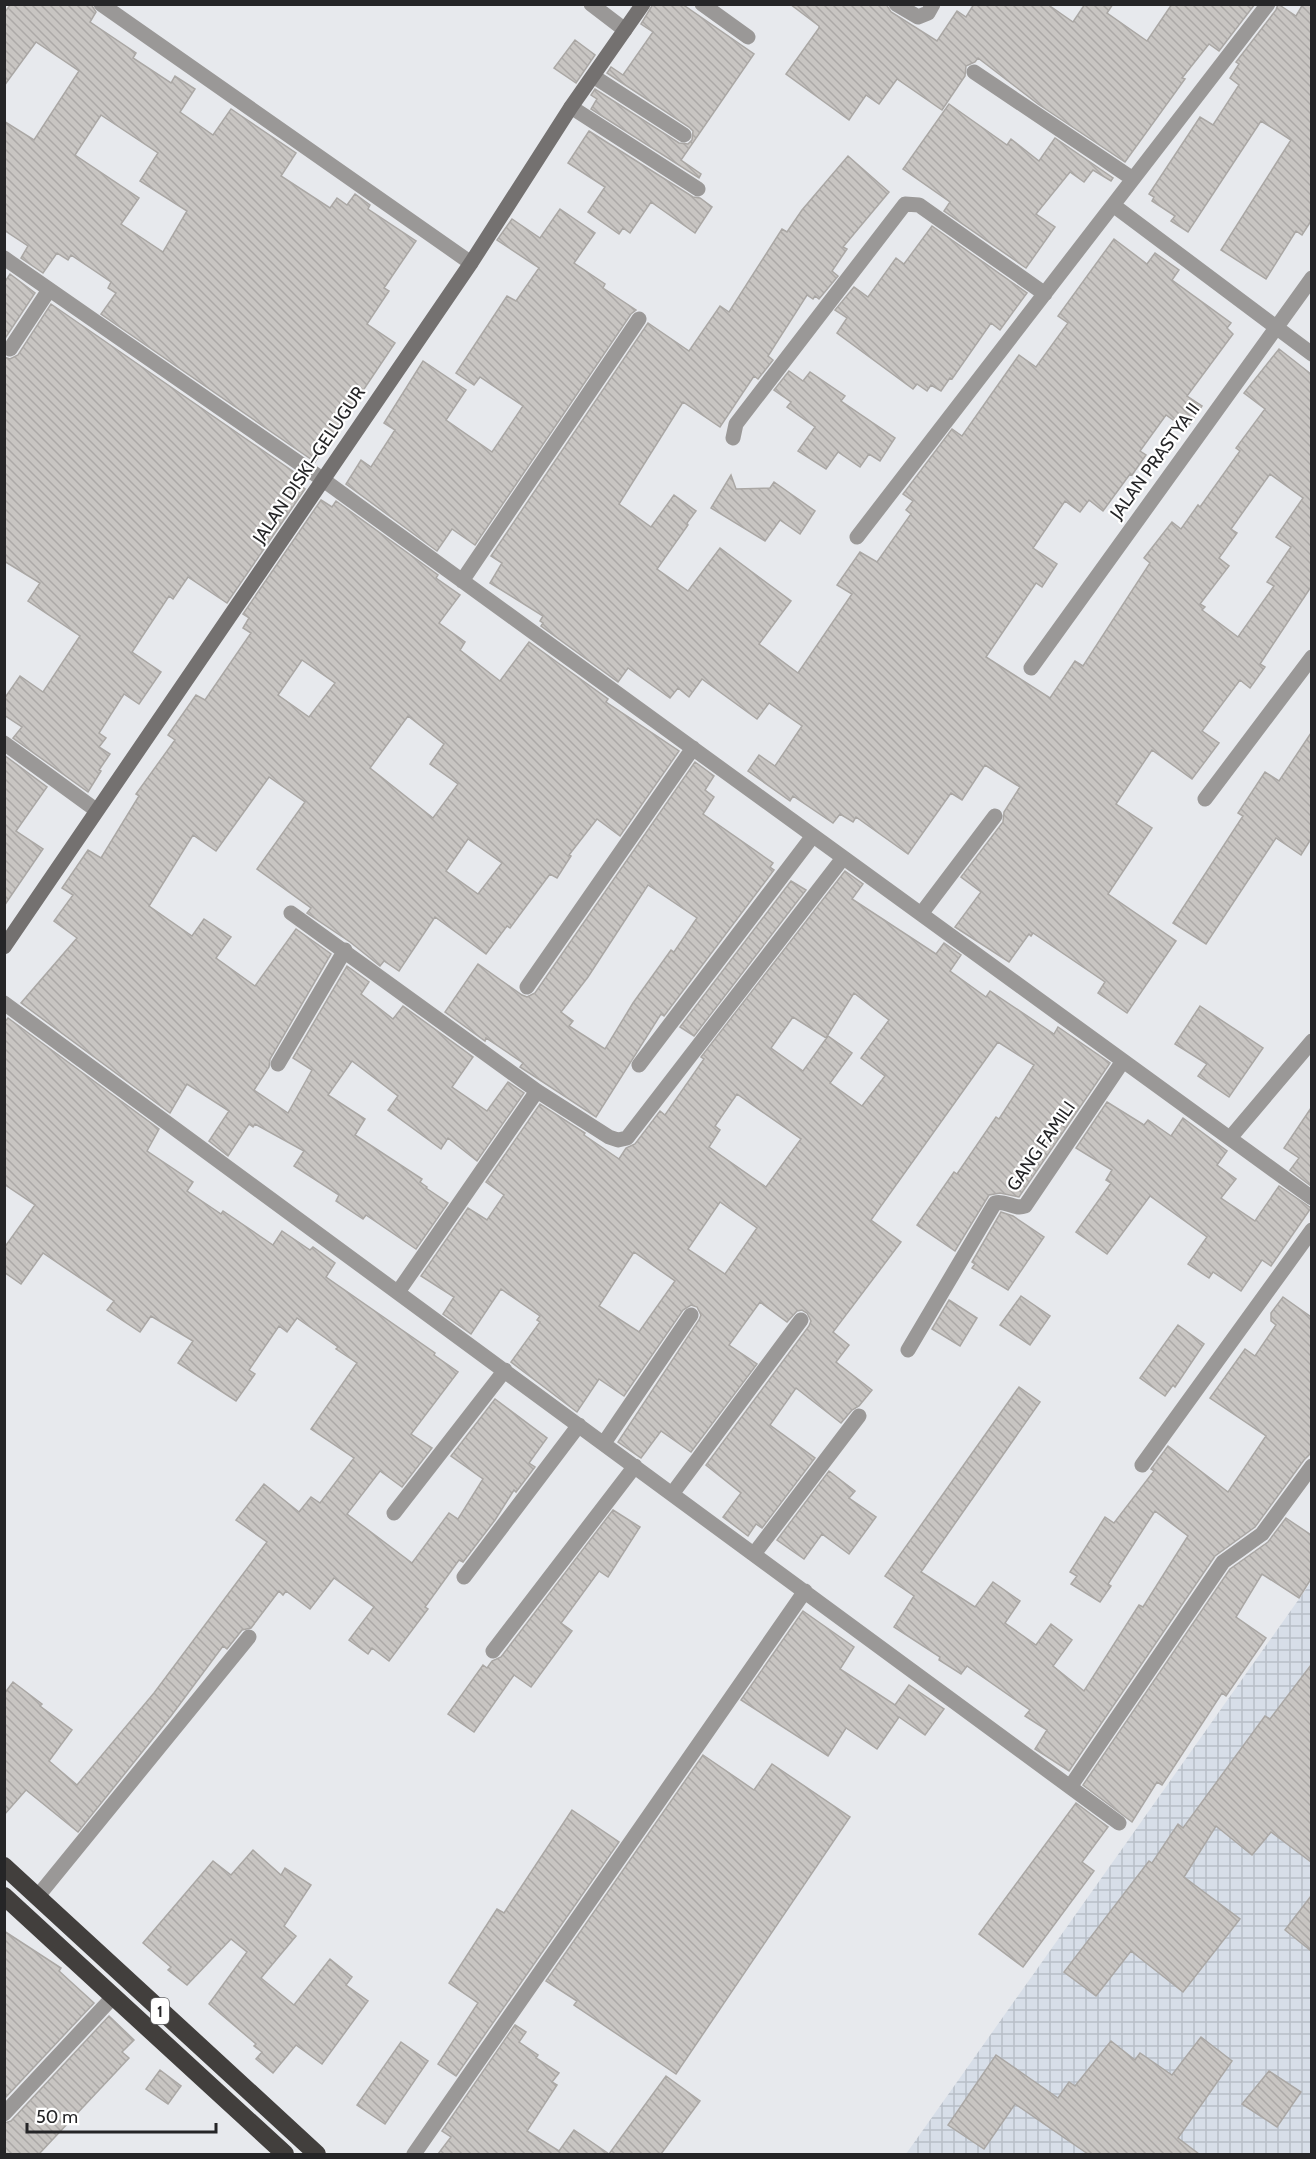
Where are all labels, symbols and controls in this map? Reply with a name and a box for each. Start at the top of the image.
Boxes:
street label: JALAN DISKI–GELUGUR [248,382,370,549]
street label: JALAN PRASTYA II [1105,399,1205,524]
street label: GANG FAMILI [1002,1097,1080,1195]
road number: 1 [151,1998,169,2024]
scale bar [27,2096,216,2134]
text: 50 m [36,2106,78,2128]

